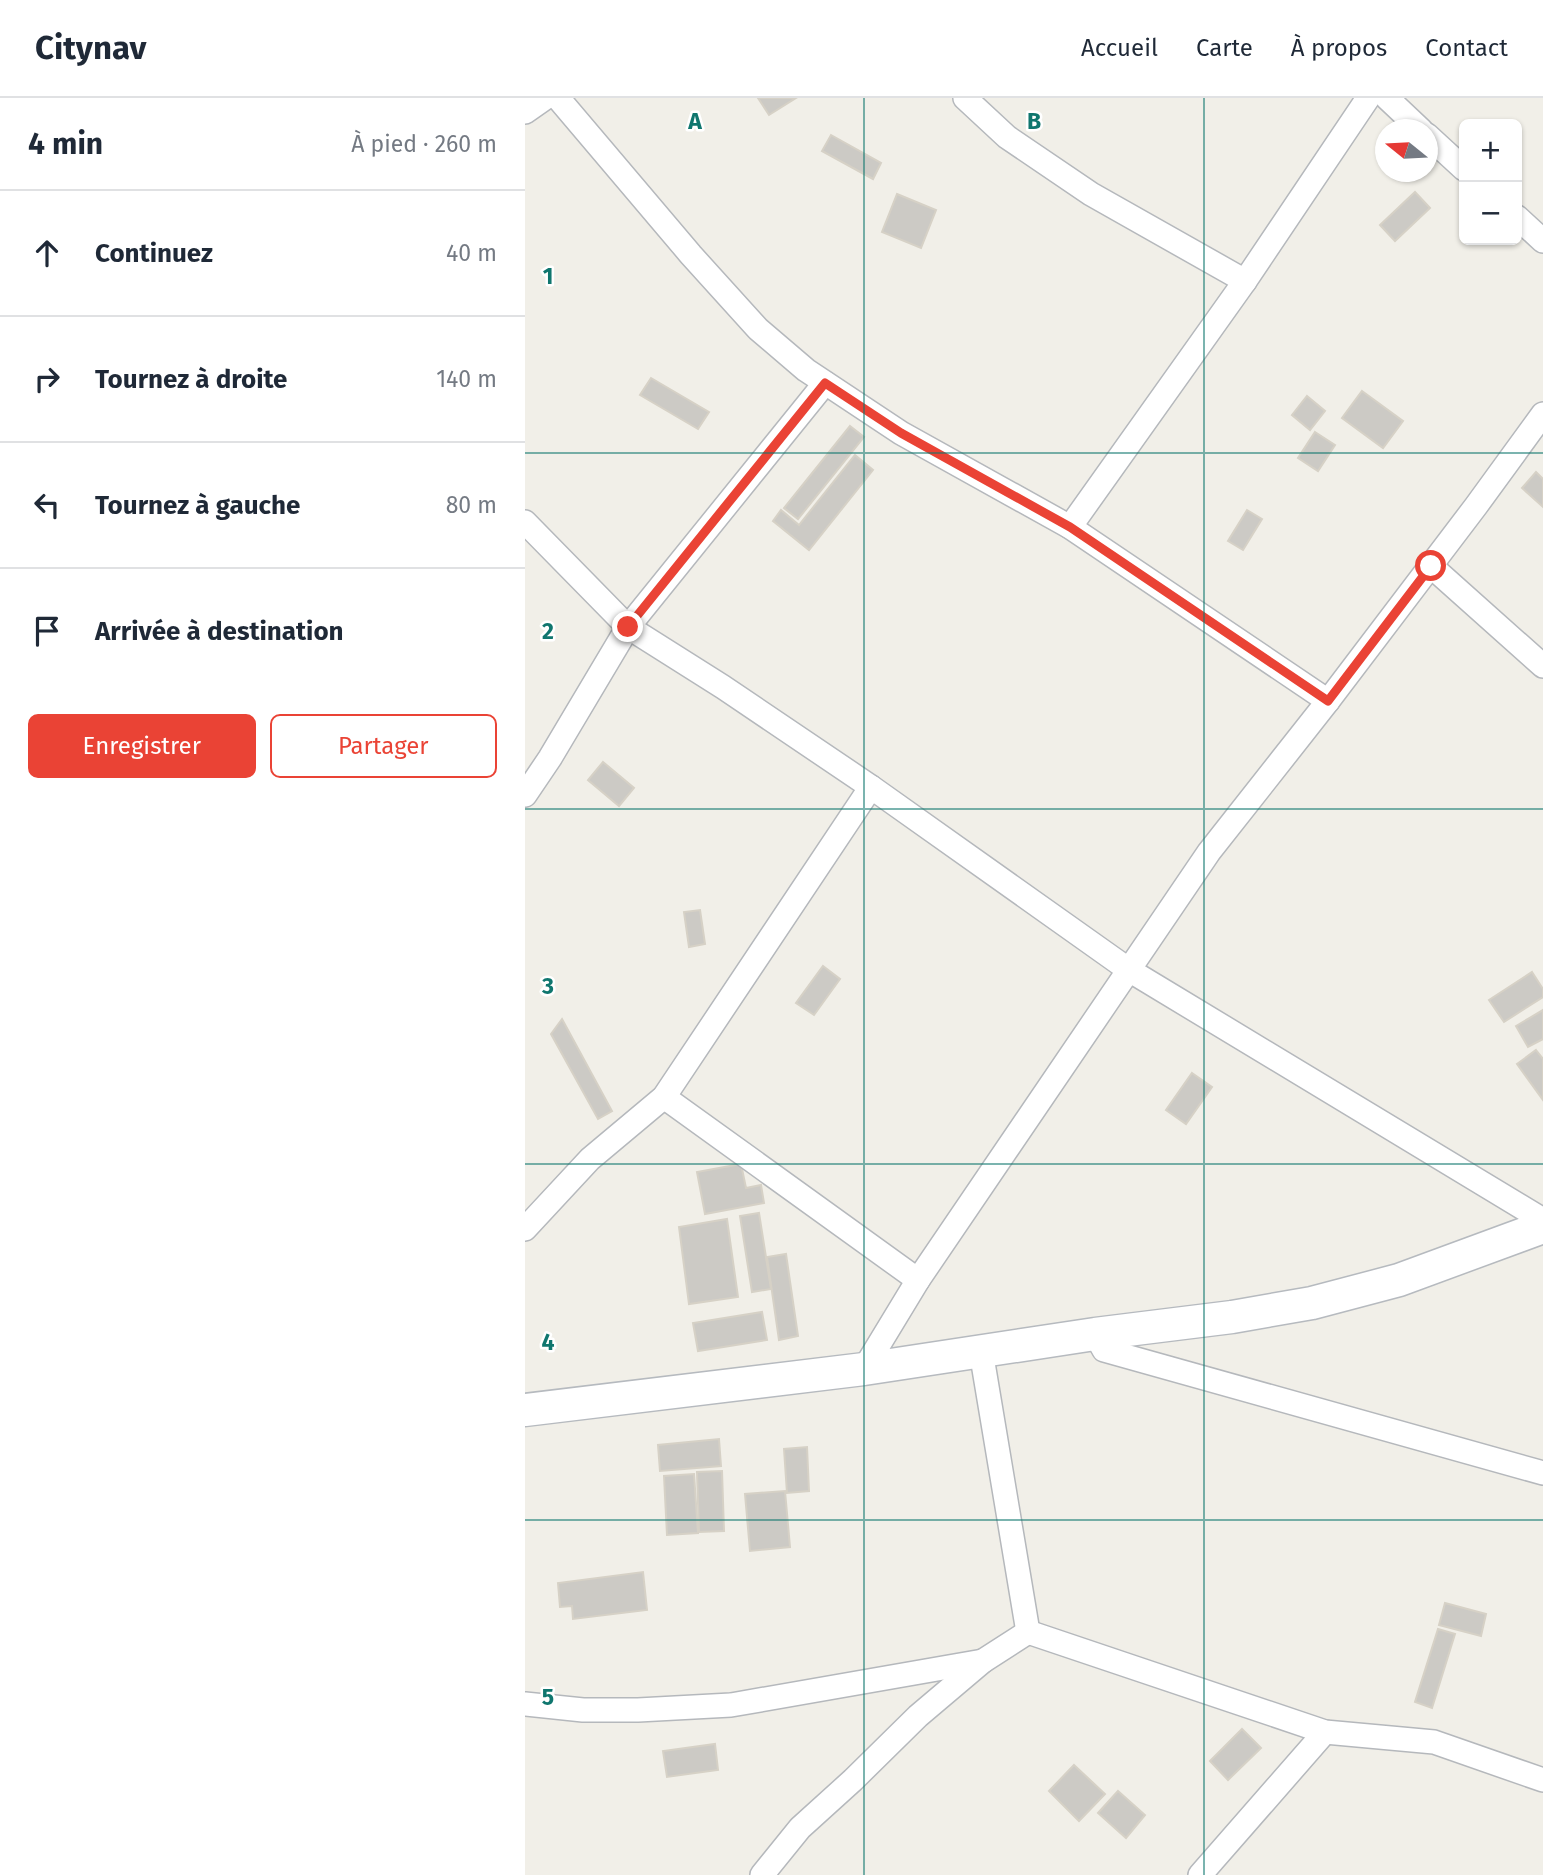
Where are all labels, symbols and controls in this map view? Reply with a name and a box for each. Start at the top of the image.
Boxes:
text: Citynav [35,28,147,68]
text: Accueil [1081,34,1158,62]
text: Carte [1196,34,1253,62]
text: À propos [1291,34,1387,62]
text: Contact [1425,34,1508,62]
text: A [687,107,702,135]
text: B [1027,107,1041,135]
north arrow [1375,119,1438,182]
map controls [1459,119,1522,245]
button: + [1459,119,1522,182]
text: 4 min [28,126,103,162]
text: À pied · 260 m [351,130,497,158]
button: − [1459,182,1522,245]
icon: ahead [28,234,66,272]
text: Continuez [95,238,213,269]
text: 40 m [446,239,497,267]
text: 1 [543,262,553,290]
icon: right [28,360,66,398]
text: Tournez à droite [95,364,287,395]
text: 140 m [436,365,497,393]
icon: left [28,486,66,524]
text: Tournez à gauche [95,490,300,521]
text: 80 m [446,491,497,519]
route start [1415,550,1446,581]
route end [612,611,643,642]
icon: arrive [28,612,66,650]
text: Arrivée à destination [95,616,344,647]
text: 2 [542,617,554,645]
button: Enregistrer [28,714,256,778]
button: Partager [270,714,497,778]
text: 3 [541,972,554,1000]
text: 4 [542,1328,555,1356]
text: 5 [542,1683,554,1711]

